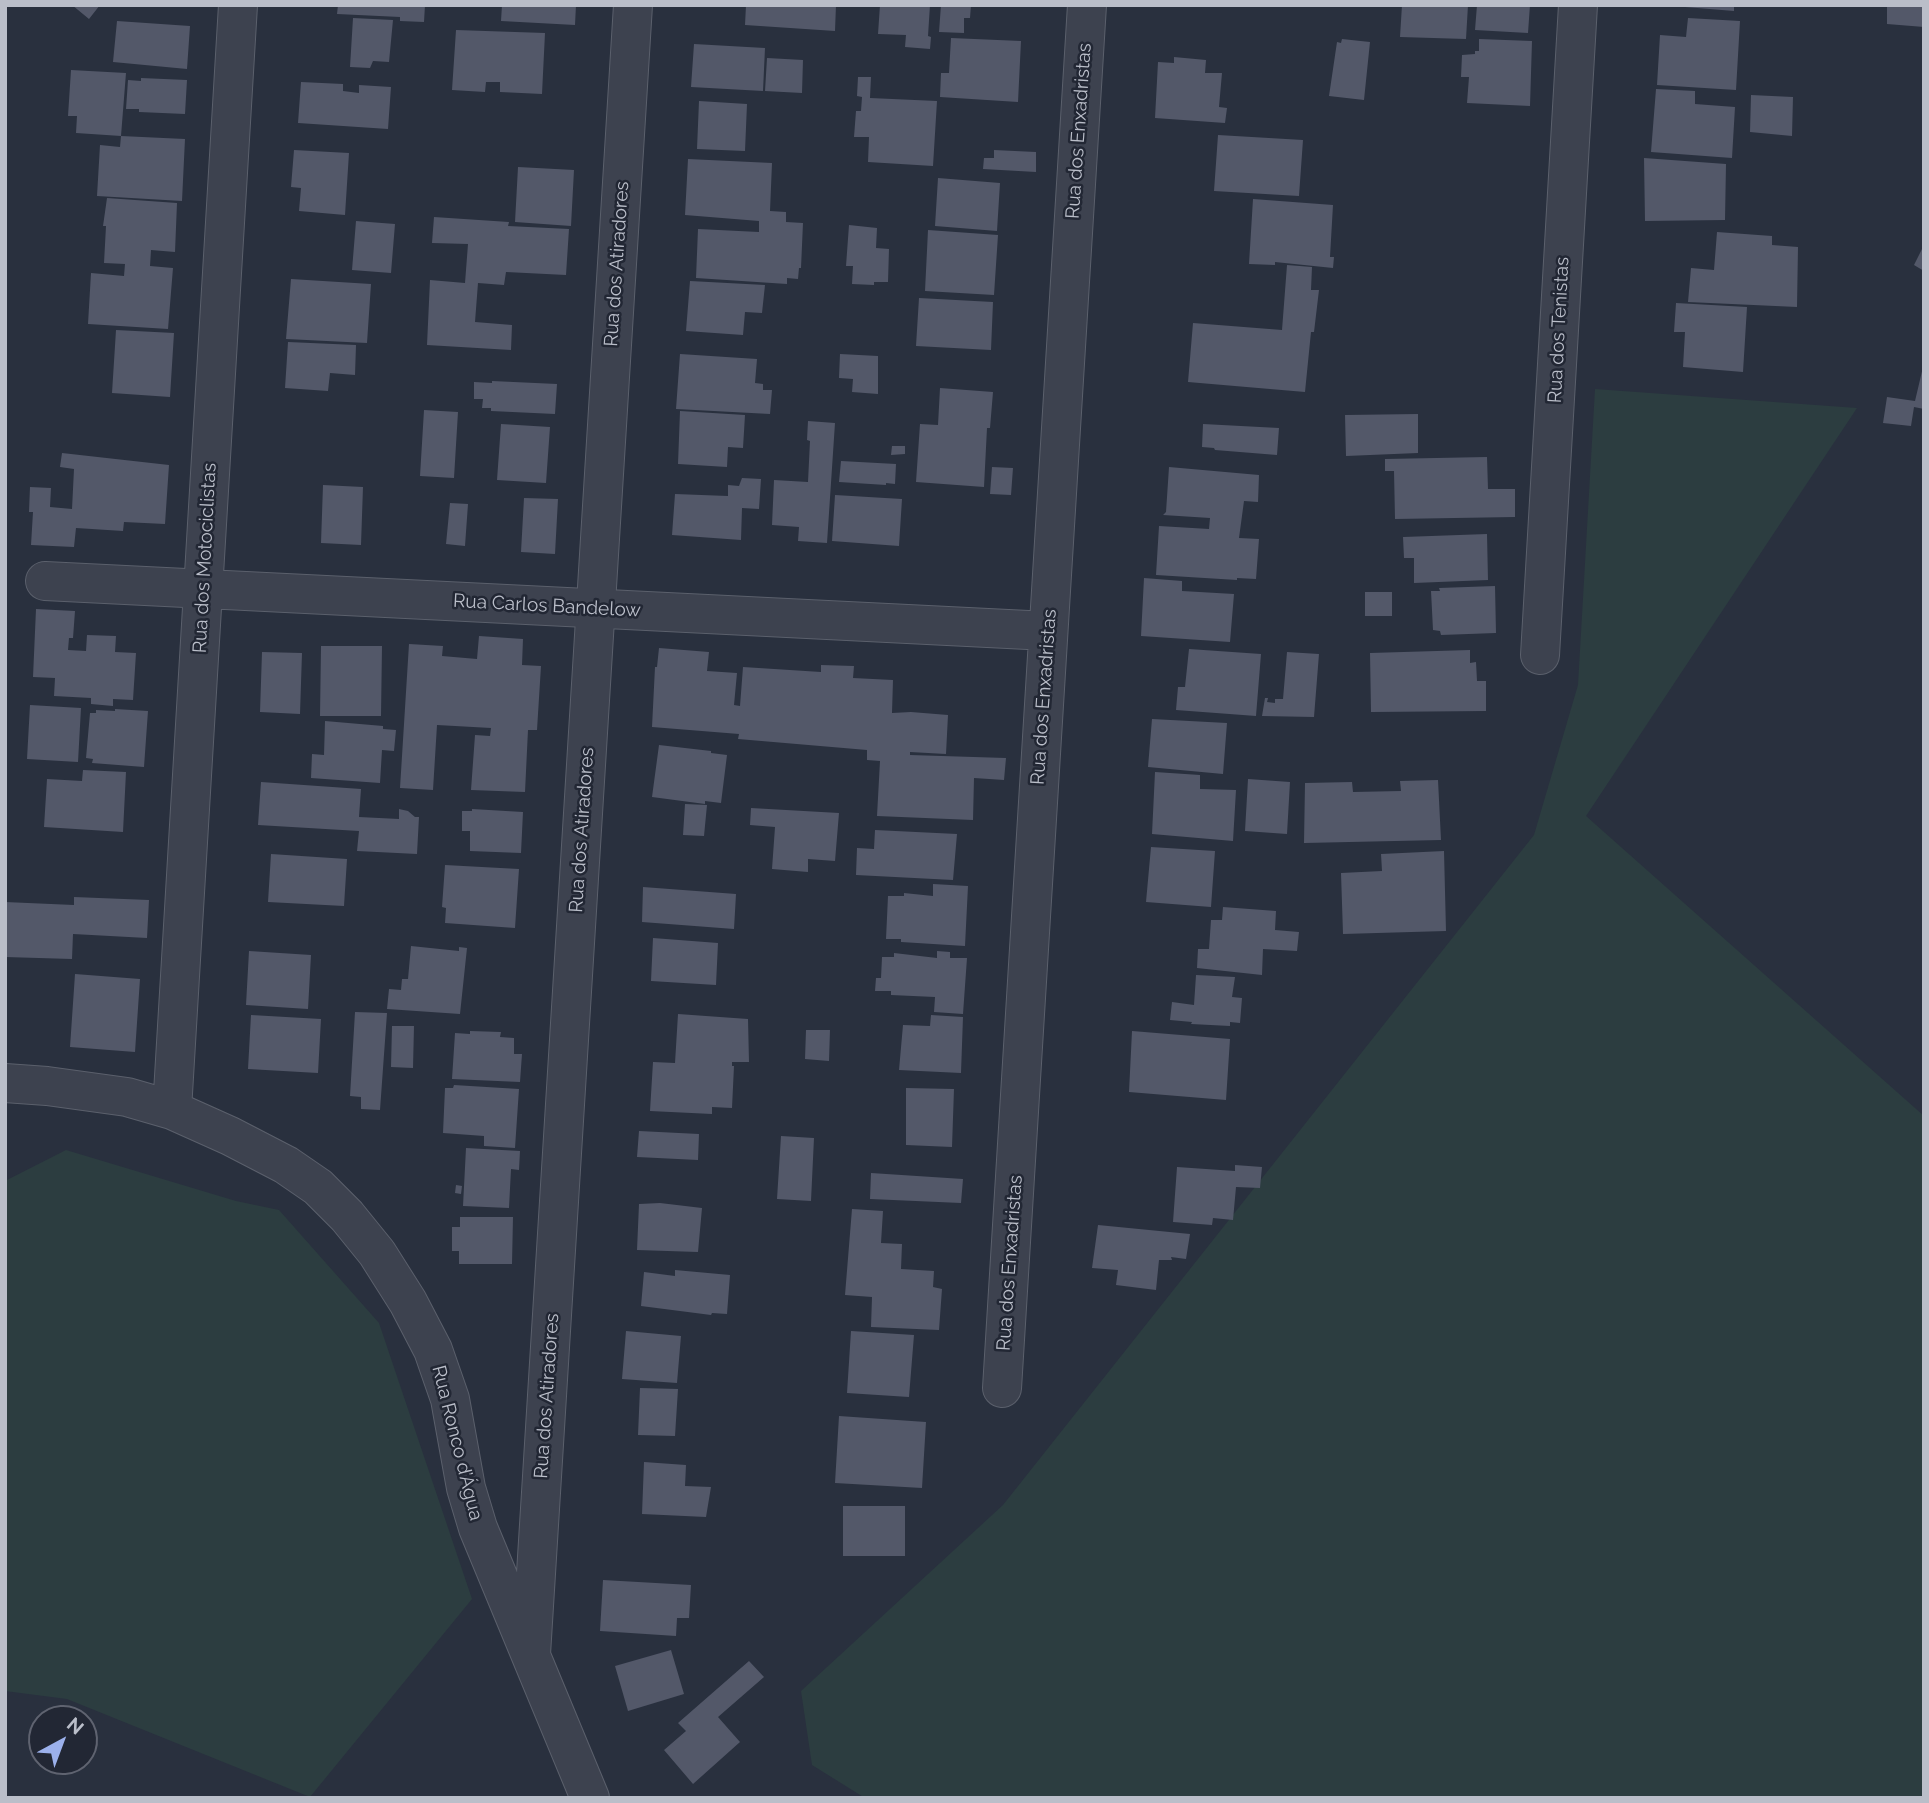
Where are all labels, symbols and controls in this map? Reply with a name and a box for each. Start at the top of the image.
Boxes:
street label: Rua dos Enxadristas [1061,42,1097,220]
street label: Rua dos Atiradores [600,181,634,347]
street label: Rua dos Tenistas [1544,256,1574,404]
street label: Rua dos Motociclistas [189,462,221,654]
street label: Rua Carlos Bandelow [453,590,641,622]
street label: Rua dos Enxadristas [1026,608,1062,786]
street label: Rua dos Atiradores [565,747,599,913]
street label: Rua dos Enxadristas [992,1174,1028,1352]
street label: Rua dos Atiradores [530,1313,564,1479]
street label: Rua Ronco d’Água [427,1363,487,1523]
north arrow [28,1705,98,1775]
text: N [63,1713,88,1739]

